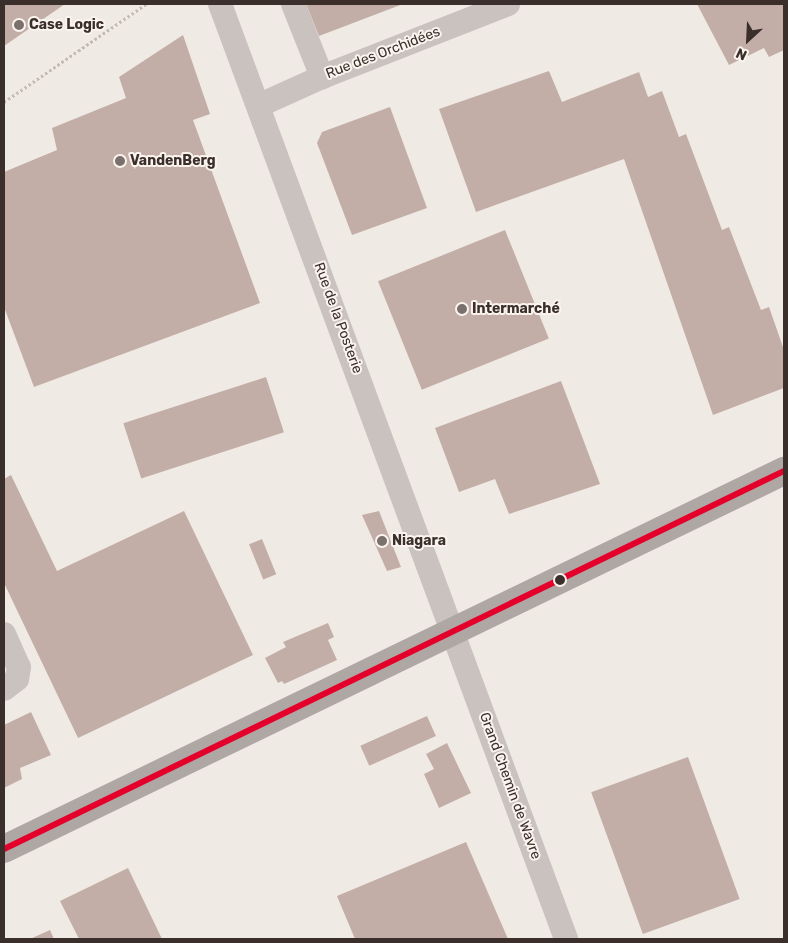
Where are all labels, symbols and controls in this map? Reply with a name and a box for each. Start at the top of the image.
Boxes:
north arrow [723,15,773,65]
place label: Case Logic [29,17,104,33]
marker: Case Logic [13,19,25,31]
street label: Rue des Orchidées [323,23,443,83]
text: N [733,44,750,64]
place label: VandenBerg [130,153,216,169]
marker: VandenBerg [114,155,126,167]
street label: Rue de la Posterie [310,260,366,376]
place label: Intermarché [472,301,560,317]
marker: Intermarché [456,303,468,315]
place label: Niagara [392,533,446,549]
marker: Niagara [376,535,388,547]
unlabelled marker [555,575,565,585]
street label: Grand Chemin de Wavre [476,710,544,862]

